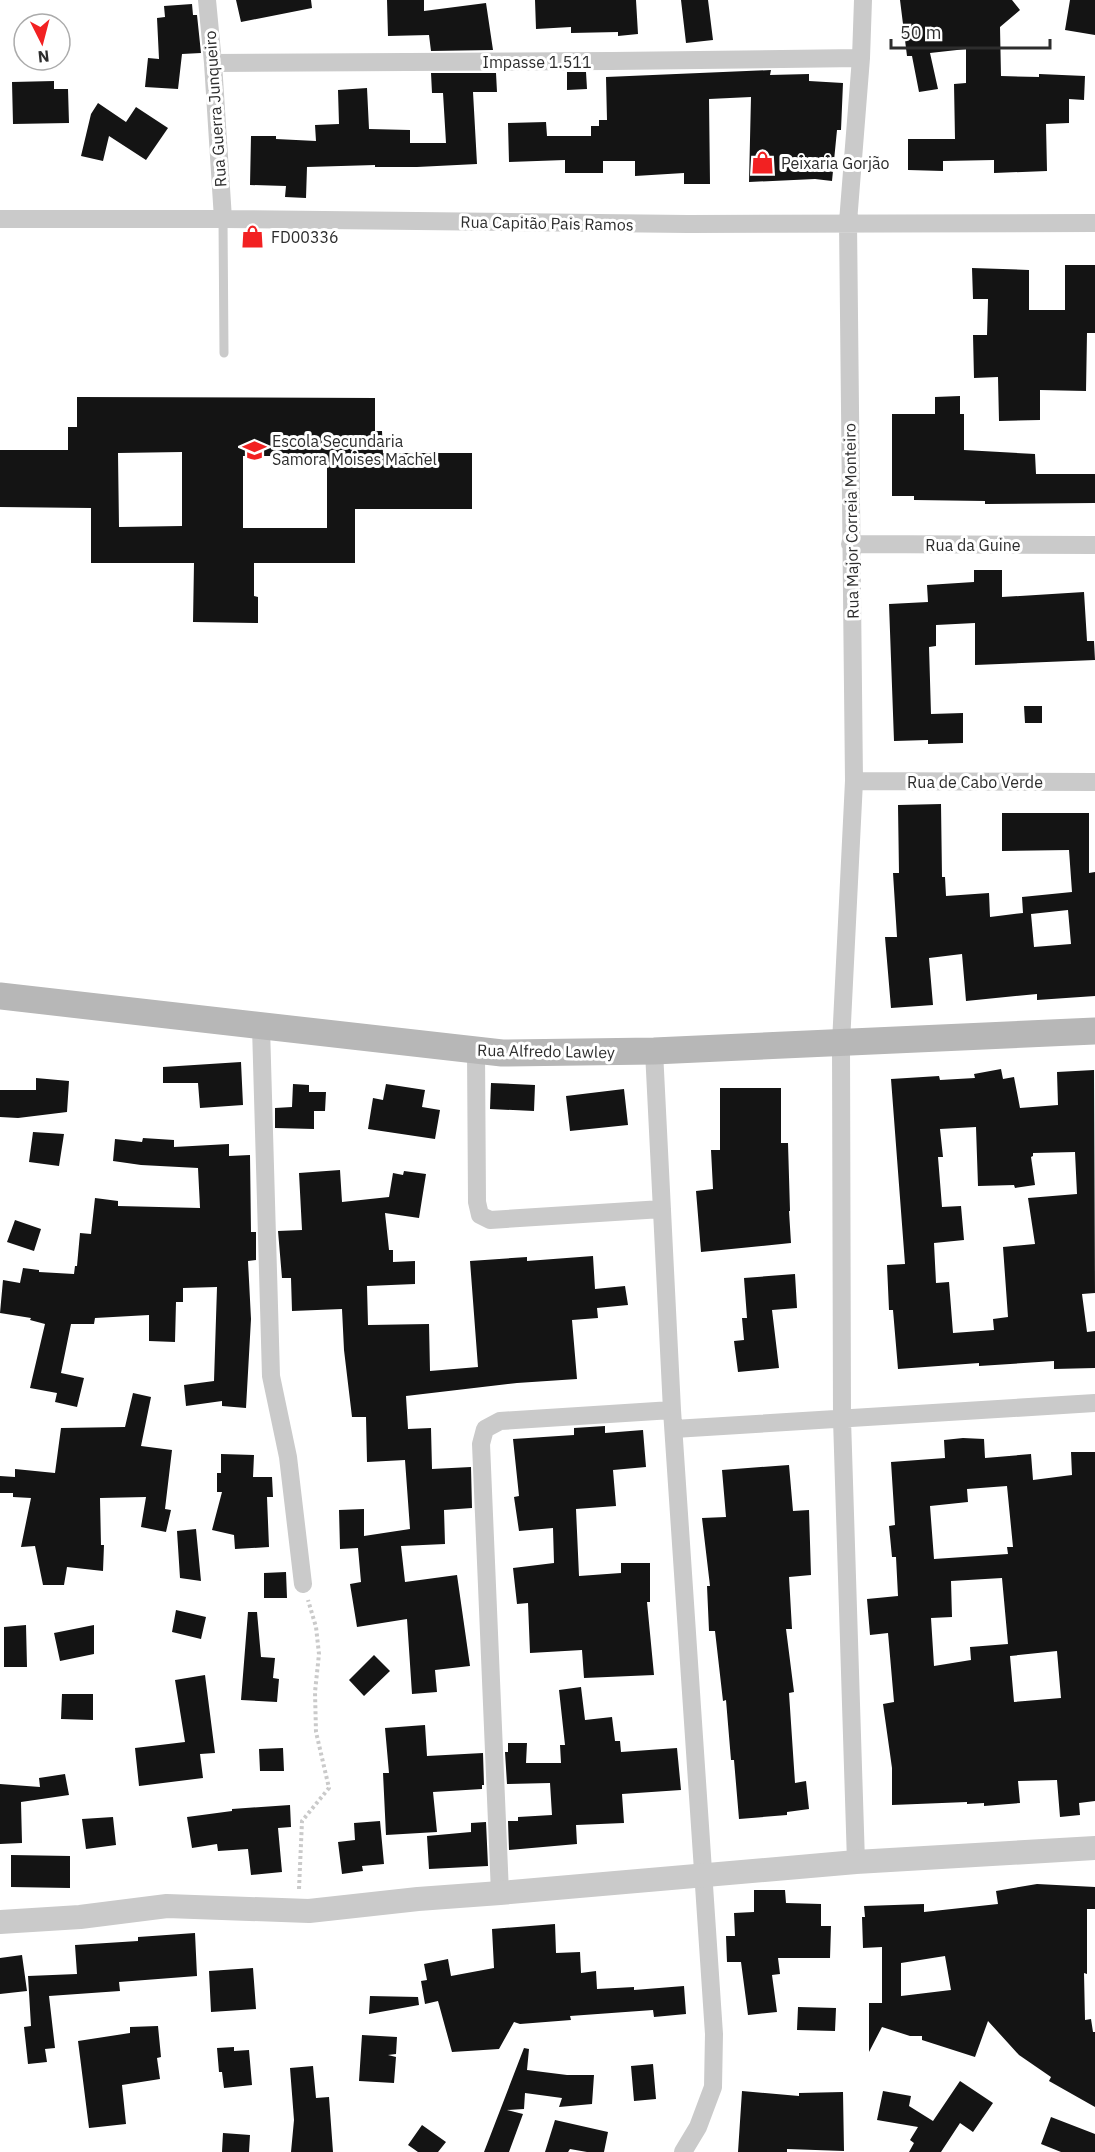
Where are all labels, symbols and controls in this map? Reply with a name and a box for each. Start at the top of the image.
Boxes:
north arrow [12,12,72,72]
scale bar [891,12,1050,50]
text: 50 m [900,21,942,44]
street label: Rua Guerra Junqueiro [200,30,230,188]
text: N [37,46,50,67]
street label: Impasse 1.511 [483,52,592,72]
shop icon: Peixaria Gorjão [750,150,776,176]
place label: Peixaria Gorjão [781,153,890,173]
street label: Rua Capitão Pais Ramos [460,211,634,235]
shop icon: FD00336 [240,224,266,250]
place label: FD00336 [271,227,339,247]
street label: Rua Major Correia Monteiro [839,423,863,619]
place label: Escola Secundaria Samora Moises Machel [272,431,437,469]
school or university icon: Escola Secundaria Samora Moises Machel [241,437,267,463]
street label: Rua da Guine [925,535,1021,555]
street label: Rua de Cabo Verde [907,772,1043,792]
street label: Rua Alfredo Lawley [477,1040,615,1062]

